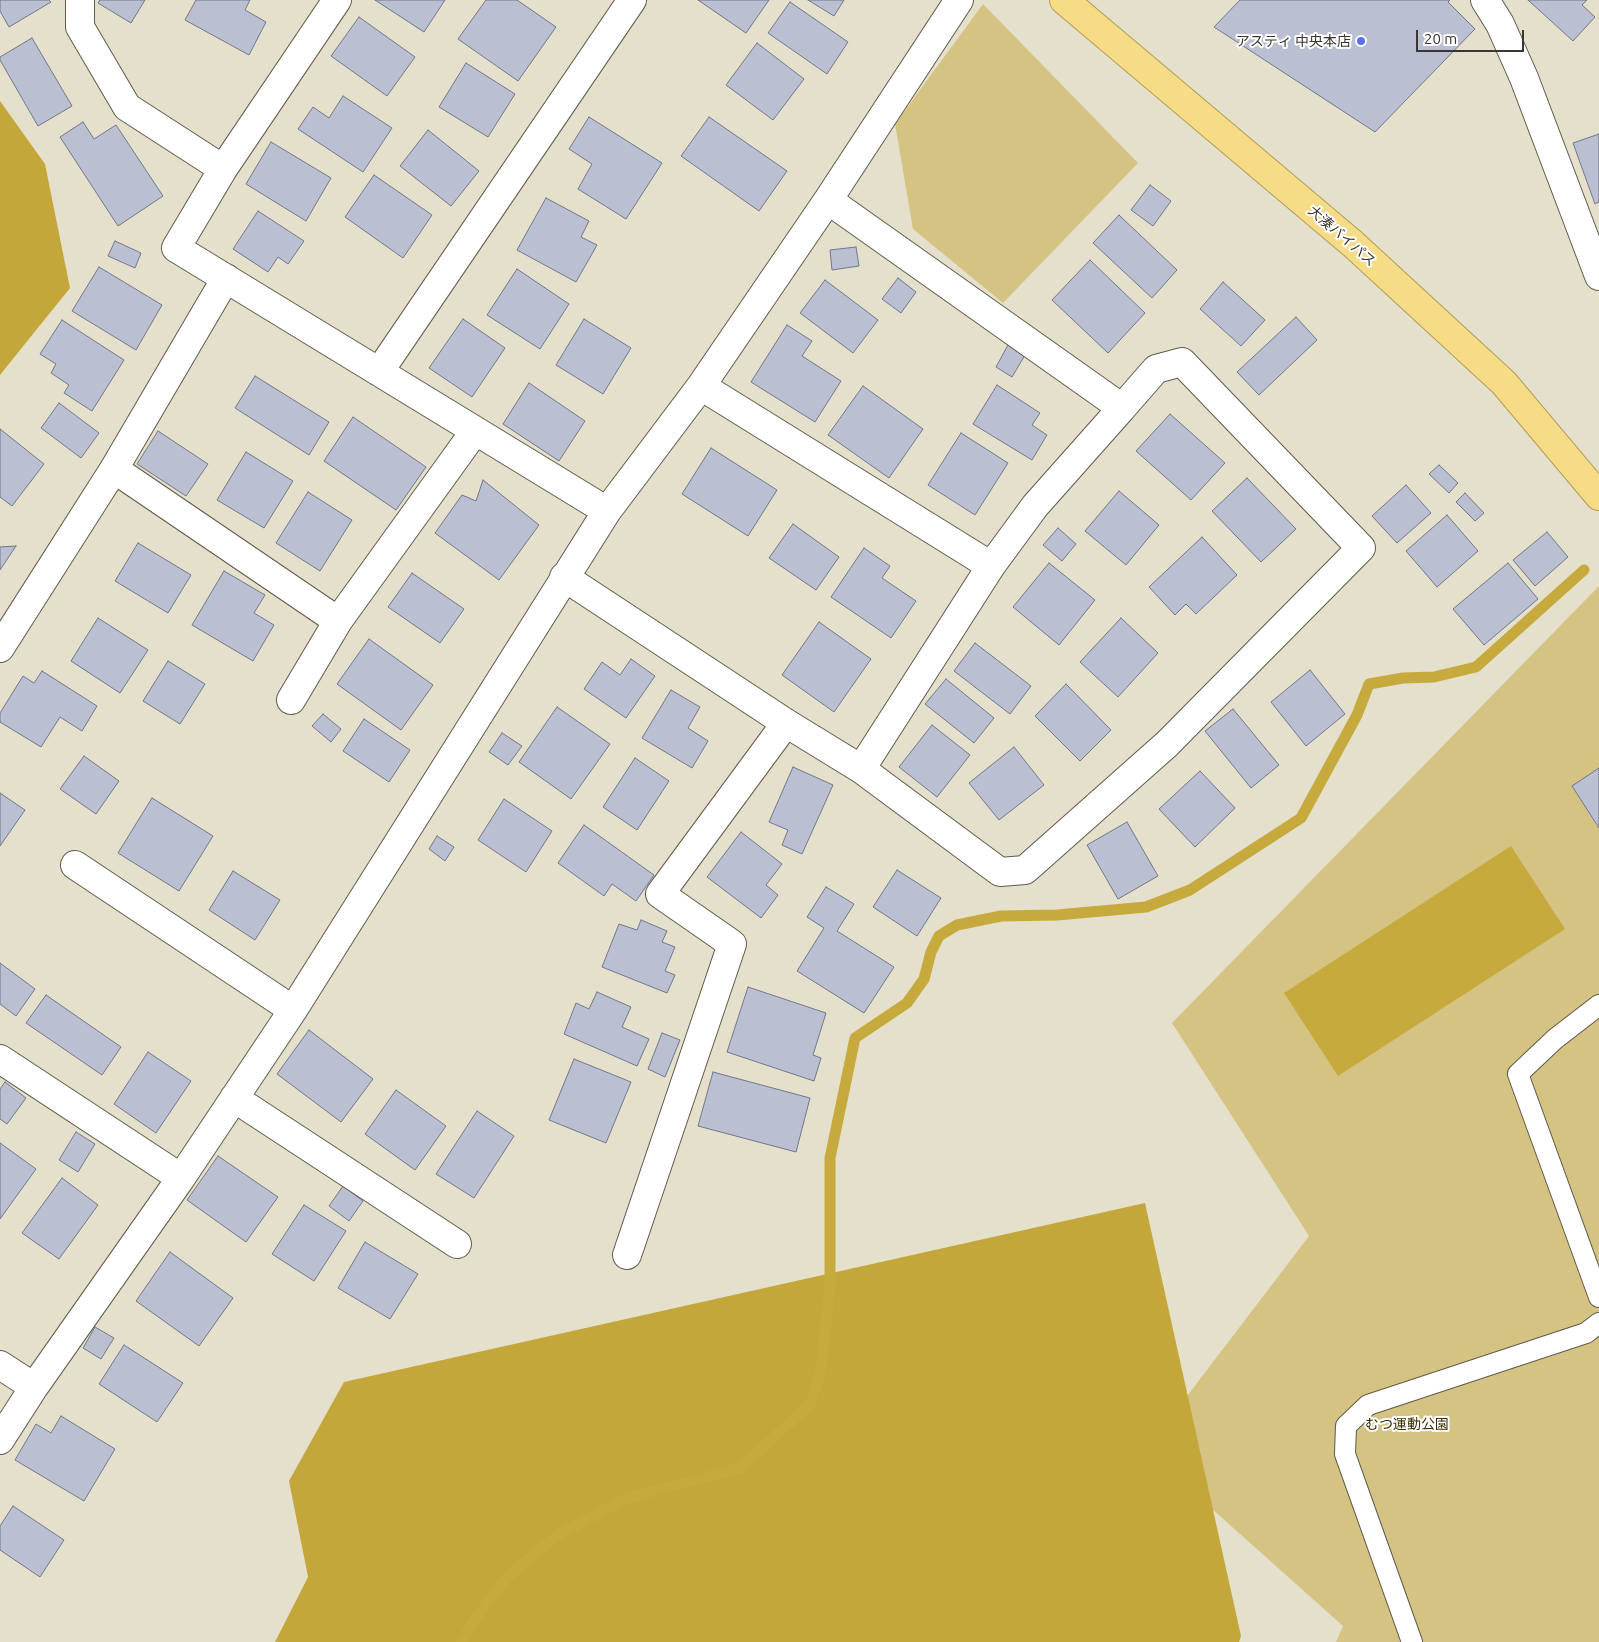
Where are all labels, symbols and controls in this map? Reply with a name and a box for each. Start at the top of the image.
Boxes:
scale bar [1419,20,1526,52]
text: 20 m [1424,30,1457,47]
place label: アスティ 中央本店 [1236,33,1351,49]
marker: アスティ 中央本店 [1355,35,1367,47]
street label: 大湊バイパス [1305,202,1379,270]
park label: むつ運動公園 [1365,1416,1449,1432]

